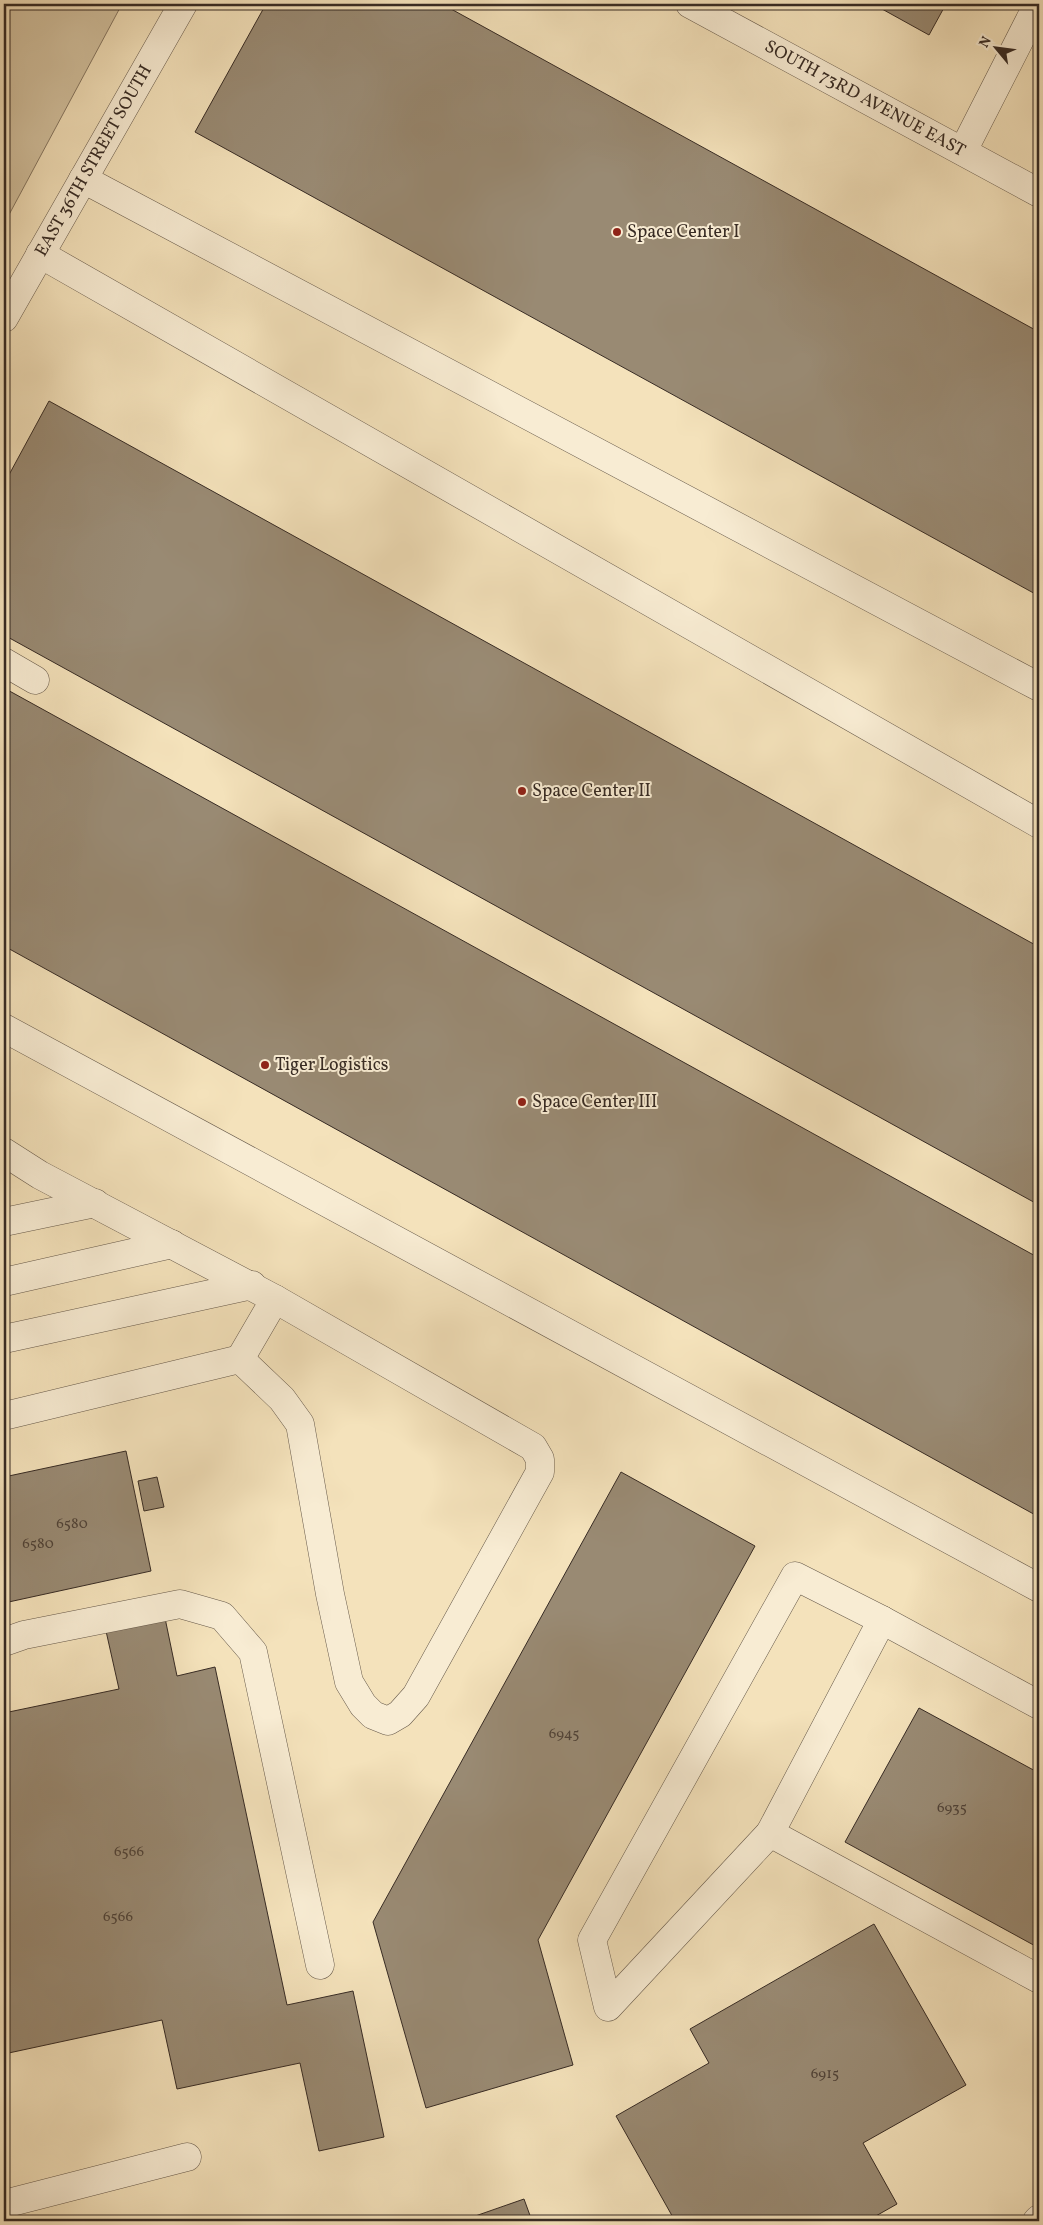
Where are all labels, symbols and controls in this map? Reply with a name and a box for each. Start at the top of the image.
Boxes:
north arrow [970,22,1020,72]
text: N [975,33,997,51]
street label: SOUTH 73RD AVENUE EAST [760,34,970,164]
street label: EAST 36TH STREET SOUTH [29,60,158,261]
place label: Space Center I [627,220,740,245]
marker: Space Center I [611,226,623,238]
place label: Space Center II [532,779,651,804]
marker: Space Center II [516,785,528,797]
place label: Tiger Logistics [275,1053,388,1078]
marker: Tiger Logistics [259,1059,271,1071]
place label: Space Center III [532,1090,657,1115]
marker: Space Center III [516,1096,528,1108]
house number: 6580 [56,1514,88,1535]
house number: 6580 [22,1534,54,1555]
house number: 6945 [549,1724,579,1745]
house number: 6935 [937,1798,967,1819]
house number: 6566 [114,1842,144,1863]
house number: 6566 [103,1907,133,1928]
house number: 6915 [811,2064,839,2085]

